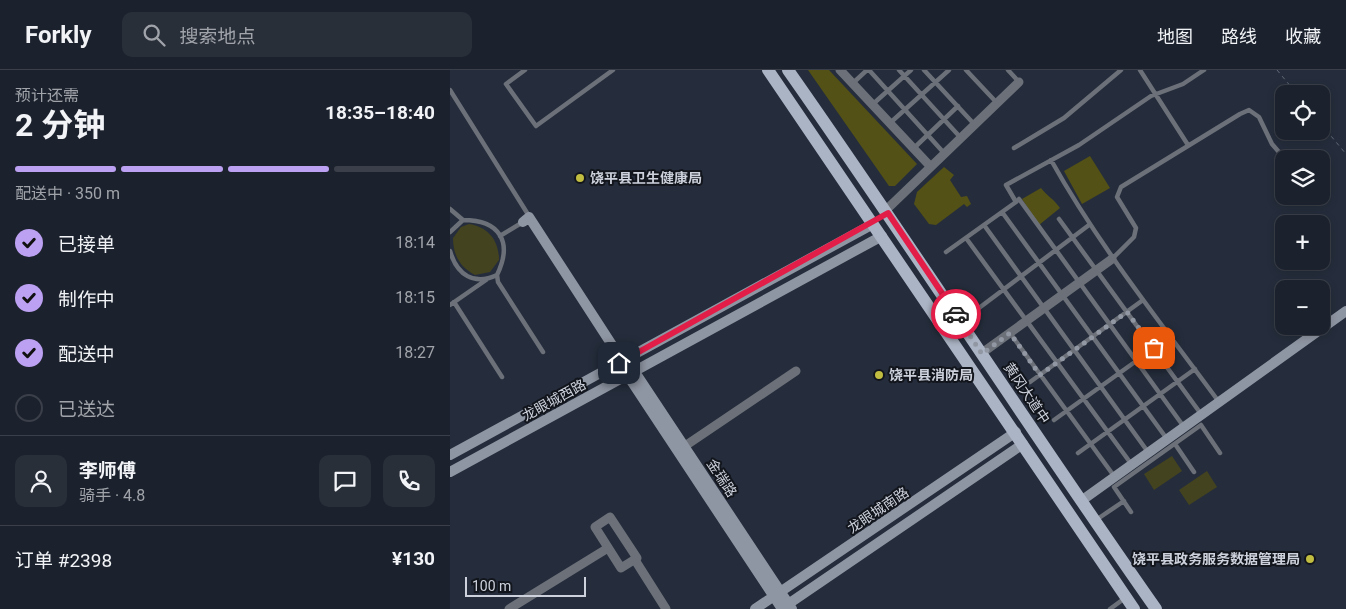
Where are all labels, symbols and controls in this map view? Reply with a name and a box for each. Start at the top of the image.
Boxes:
search box [122,12,472,57]
text: Forkly [25,21,92,49]
icon: search [140,21,168,49]
text: 搜索地点 [180,25,256,48]
text: 地图 [1157,26,1193,47]
text: 路线 [1221,26,1257,47]
text: 收藏 [1285,26,1321,47]
map controls [1275,85,1330,335]
button: locate [1275,85,1330,140]
text: 预计还需 [15,86,79,105]
text: 18:35–18:40 [325,101,435,124]
text: 2 分钟 [15,106,105,144]
button: layers [1275,150,1330,205]
place label: 饶平县卫生健康局 [590,170,702,186]
marker: 饶平县卫生健康局 [574,172,586,184]
text: 配送中 · 350 m [15,184,120,203]
button: + [1275,215,1330,270]
icon: check [15,229,43,257]
text: 已接单 [58,233,115,256]
text: 18:14 [395,233,435,252]
button: − [1275,280,1330,335]
icon: check [15,284,43,312]
text: 制作中 [58,288,115,311]
text: 18:15 [395,288,435,307]
courier [931,289,981,339]
icon: car [942,300,970,328]
pin [1133,327,1175,369]
icon: bag [1140,334,1168,362]
icon: check [15,339,43,367]
pin [598,342,640,384]
text: 配送中 [58,343,115,366]
text: 18:27 [395,343,435,362]
icon: home [605,349,633,377]
street label: 黄冈大道中 [1001,360,1053,426]
place label: 饶平县消防局 [889,367,973,383]
marker: 饶平县消防局 [873,369,885,381]
street label: 龙眼城西路 [520,376,588,424]
text: 已送达 [58,398,115,421]
button: person [15,455,67,507]
button: chat [319,455,371,507]
button: phone [383,455,435,507]
street label: 金瑞路 [704,456,740,500]
text: 李师傅 [79,459,136,482]
street label: 龙眼城南路 [845,484,911,536]
text: 骑手 · 4.8 [79,486,145,505]
text: ¥130 [392,547,435,570]
text: 订单 #2398 [15,549,112,572]
place label: 饶平县政务服务数据管理局 [1132,551,1300,567]
marker: 饶平县政务服务数据管理局 [1304,553,1316,565]
scale bar [465,574,586,597]
text: 100 m [472,578,511,594]

